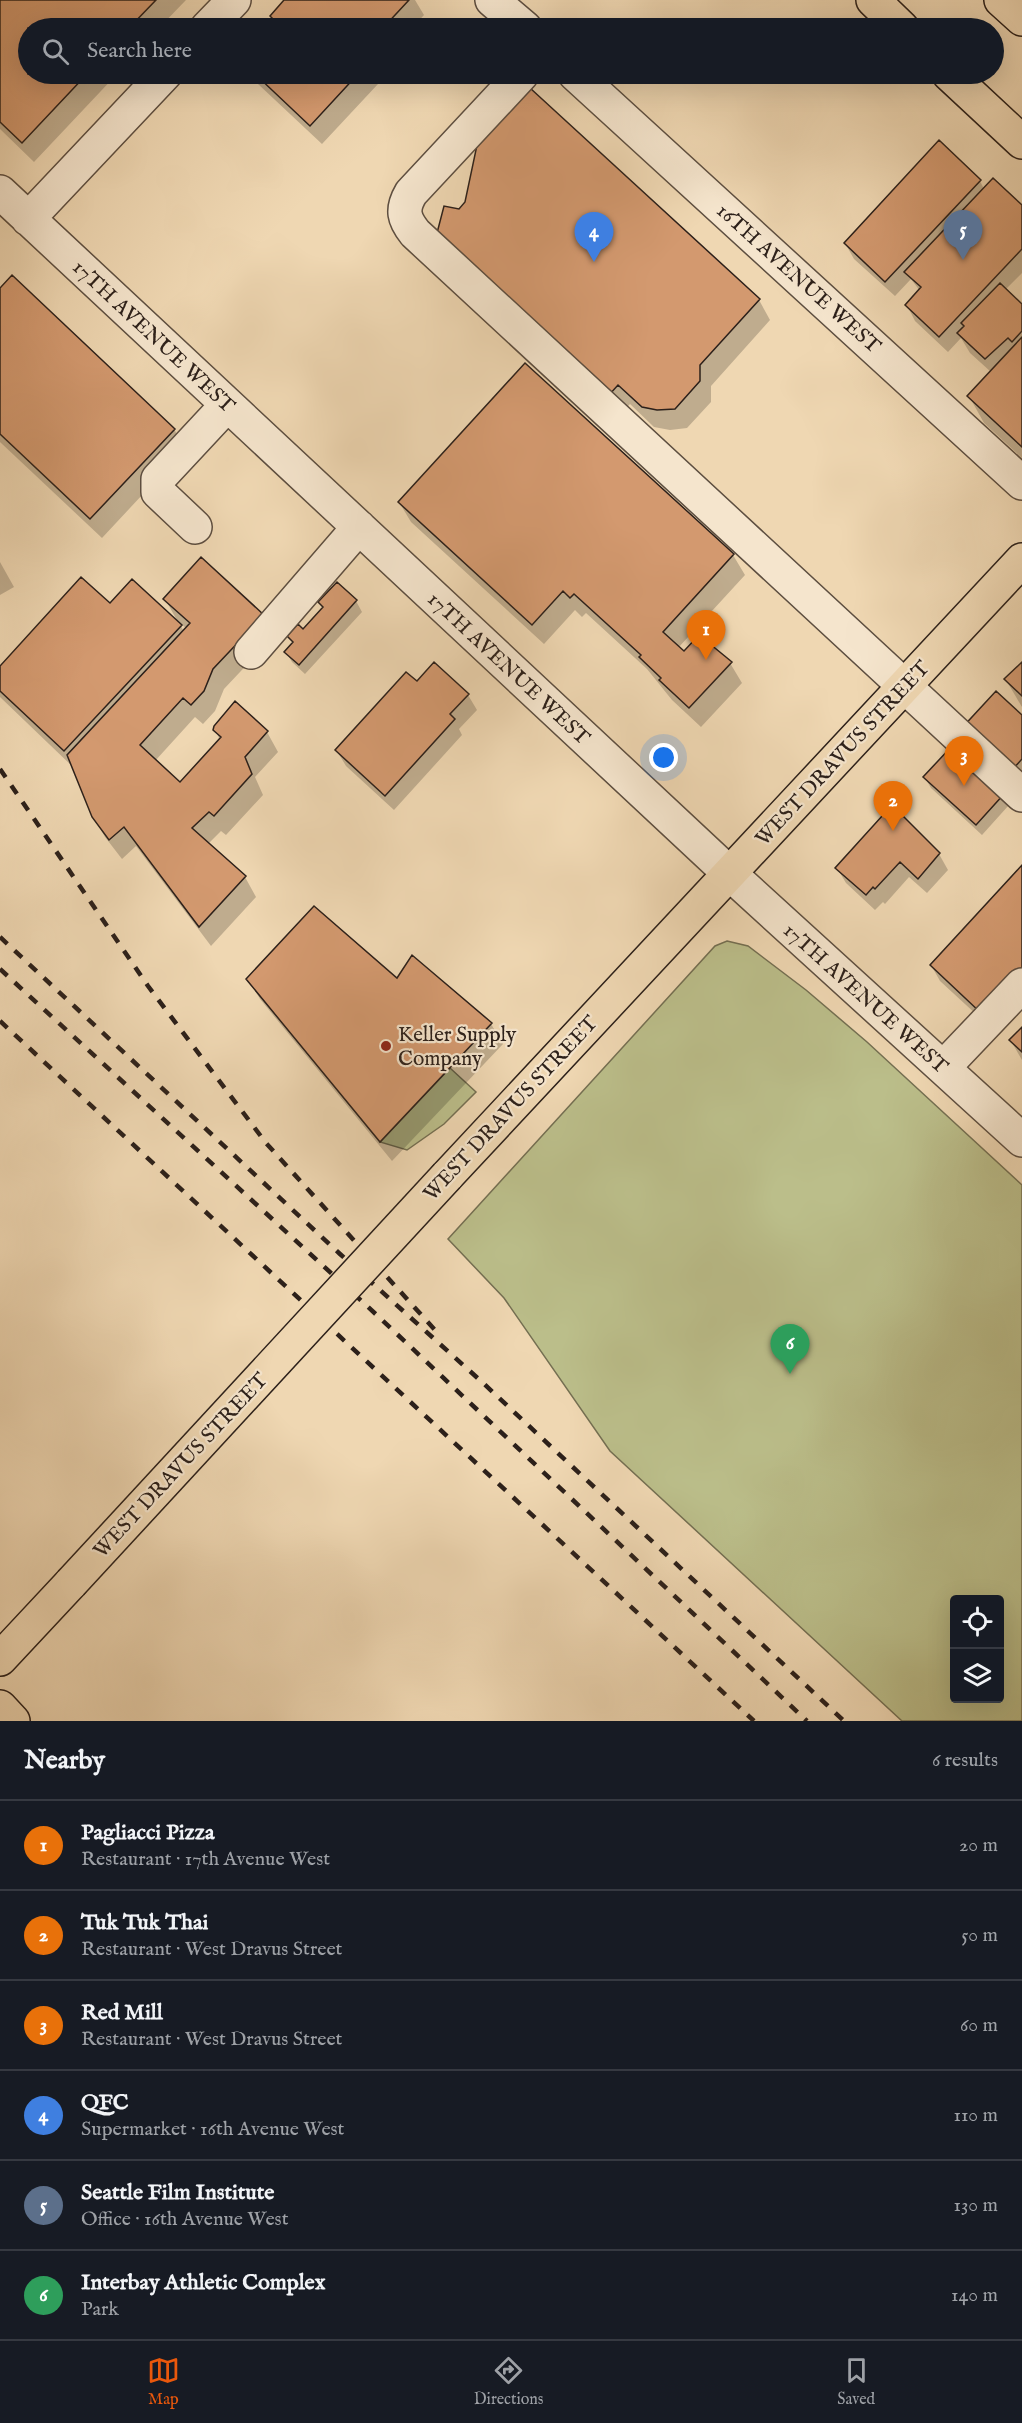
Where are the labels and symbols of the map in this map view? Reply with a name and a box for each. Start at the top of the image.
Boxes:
street label: 16TH AVENUE WEST [710,198,886,360]
pin: 5 [944,210,982,260]
pin: 4 [574,212,614,262]
street label: 17TH AVENUE WEST [66,255,241,420]
street label: 17TH AVENUE WEST [421,587,596,752]
pin: 1 [686,610,726,660]
street label: WEST DRAVUS STREET [750,655,937,852]
pin: 3 [944,736,984,786]
your location [649,743,678,772]
pin: 2 [874,782,912,831]
street label: 17TH AVENUE WEST [777,918,954,1081]
street label: WEST DRAVUS STREET [418,1010,605,1207]
place label: Keller Supply Company [398,1022,517,1073]
marker: Keller Supply Company [379,1039,393,1053]
pin: 6 [770,1324,810,1374]
street label: WEST DRAVUS STREET [88,1367,275,1564]

